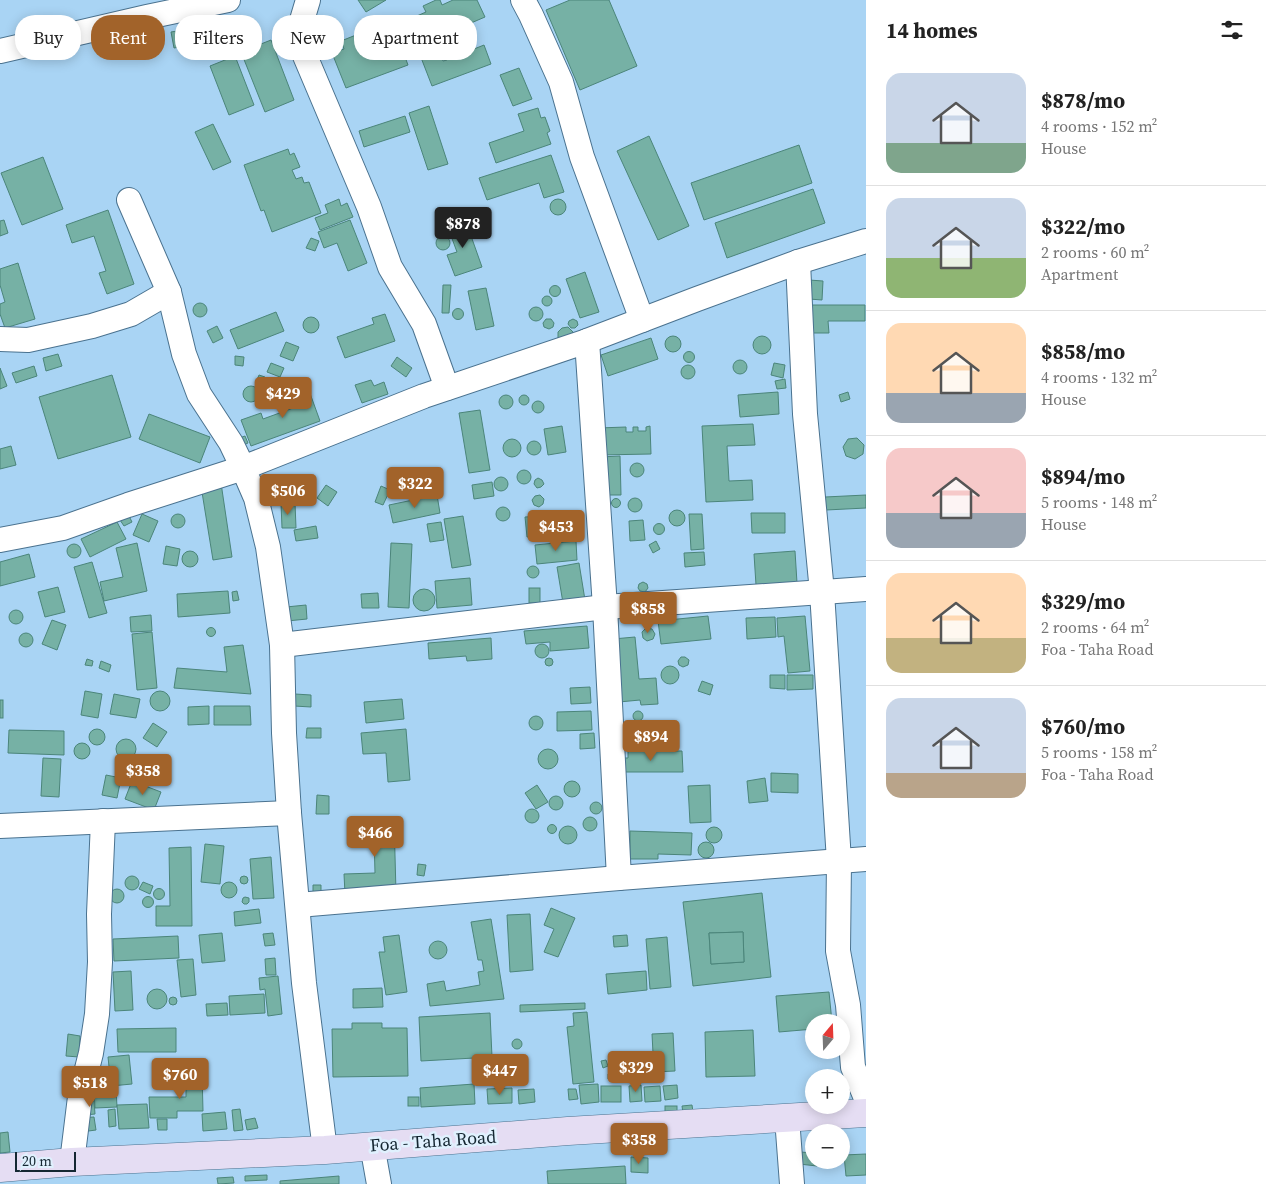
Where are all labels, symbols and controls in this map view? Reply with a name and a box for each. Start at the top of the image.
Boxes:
chip: Buy [15,15,81,60]
chip: Rent [91,15,165,60]
chip: Filters [175,15,262,60]
chip: New [272,15,344,60]
chip: Apartment [354,15,477,60]
text: 14 homes [886,16,978,45]
icon: filters [1218,16,1246,44]
text: $878/mo [1041,86,1125,115]
icon: home [926,93,986,153]
text: 4 rooms · 152 m² [1041,115,1157,137]
text: House [1041,137,1086,159]
pin: $878 [433,206,493,249]
text: $878 [446,212,480,234]
text: $322/mo [1041,212,1125,241]
icon: home [926,218,986,278]
text: 2 rooms · 60 m² [1041,241,1149,263]
text: Apartment [1041,263,1118,285]
text: $858/mo [1041,337,1125,366]
icon: home [926,343,986,403]
text: 4 rooms · 132 m² [1041,366,1157,388]
pin: $429 [253,376,313,419]
text: $429 [266,382,300,404]
text: House [1041,388,1086,410]
text: $894/mo [1041,462,1125,491]
pin: $322 [385,466,445,509]
icon: home [926,468,986,528]
text: $322 [398,472,432,494]
pin: $506 [258,474,318,516]
text: $506 [271,479,305,501]
text: 5 rooms · 148 m² [1041,491,1157,513]
pin: $453 [526,510,586,552]
text: House [1041,513,1086,535]
text: $453 [539,515,573,537]
text: $329/mo [1041,587,1125,616]
pin: $858 [618,592,678,634]
icon: home [926,593,986,653]
text: $858 [631,597,665,619]
text: 2 rooms · 64 m² [1041,616,1149,638]
text: Foa - Taha Road [1041,638,1154,660]
text: $760/mo [1041,712,1125,741]
icon: home [926,718,986,778]
pin: $894 [621,720,681,762]
text: $894 [634,725,668,747]
text: 5 rooms · 158 m² [1041,741,1157,763]
pin: $358 [113,754,173,796]
text: $358 [126,759,160,781]
text: Foa - Taha Road [1041,763,1154,785]
pin: $466 [345,816,405,858]
text: $466 [358,821,392,843]
north arrow [805,1014,850,1059]
map controls [805,1014,850,1169]
pin: $329 [606,1050,666,1093]
pin: $447 [470,1054,530,1096]
text: $329 [619,1056,653,1078]
pin: $760 [150,1058,210,1100]
text: $447 [483,1059,517,1081]
text: $760 [163,1063,197,1085]
pin: $518 [60,1066,120,1108]
button: + [805,1069,850,1114]
text: $518 [73,1071,107,1093]
pin: $358 [609,1122,669,1165]
street label: Foa - Taha Road [369,1124,497,1157]
button: − [805,1124,850,1169]
text: $358 [622,1128,656,1150]
scale bar [15,1149,76,1172]
text: 20 m [22,1151,52,1171]

